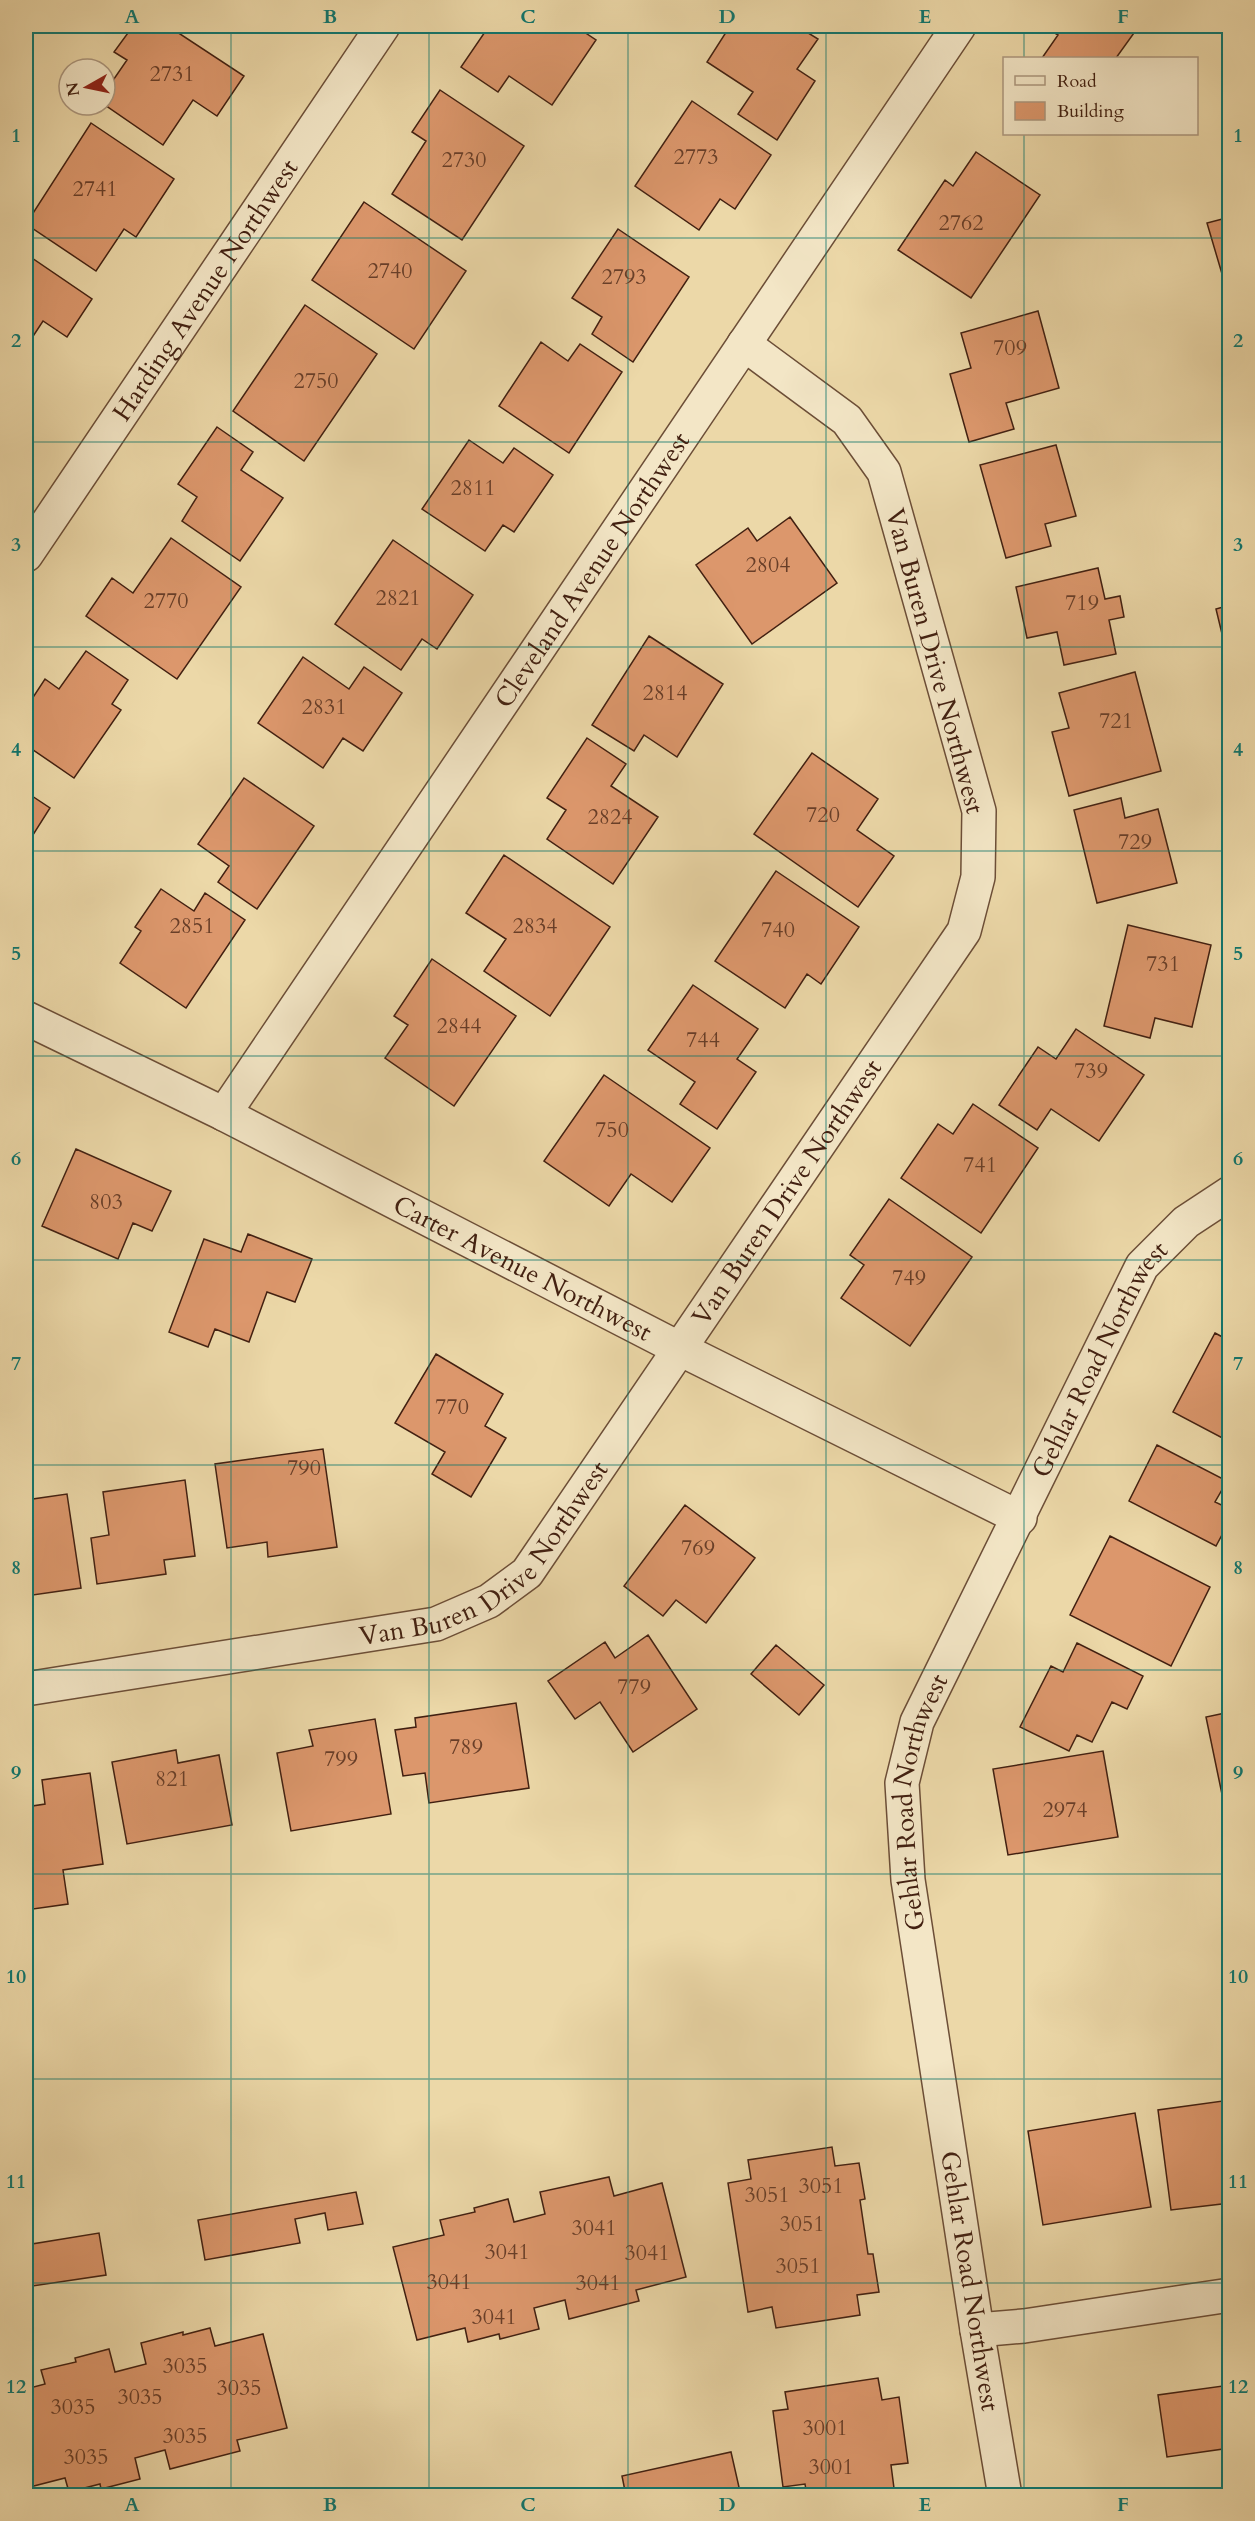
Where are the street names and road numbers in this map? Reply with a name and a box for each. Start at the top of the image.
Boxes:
street label: Harding Avenue Northwest [104,152,306,428]
street label: Cleveland Avenue Northwest [486,425,698,714]
street label: Van Buren Drive Northwest [877,504,993,818]
street label: Van Buren Drive Northwest [683,1052,889,1332]
street label: Carter Avenue Northwest [387,1187,658,1349]
street label: Gehlar Road Northwest [1023,1233,1175,1483]
street label: Van Buren Drive Northwest [357,1454,616,1653]
street label: Gehlar Road Northwest [884,1668,956,1933]
street label: Gehlar Road Northwest [932,2148,1008,2414]

